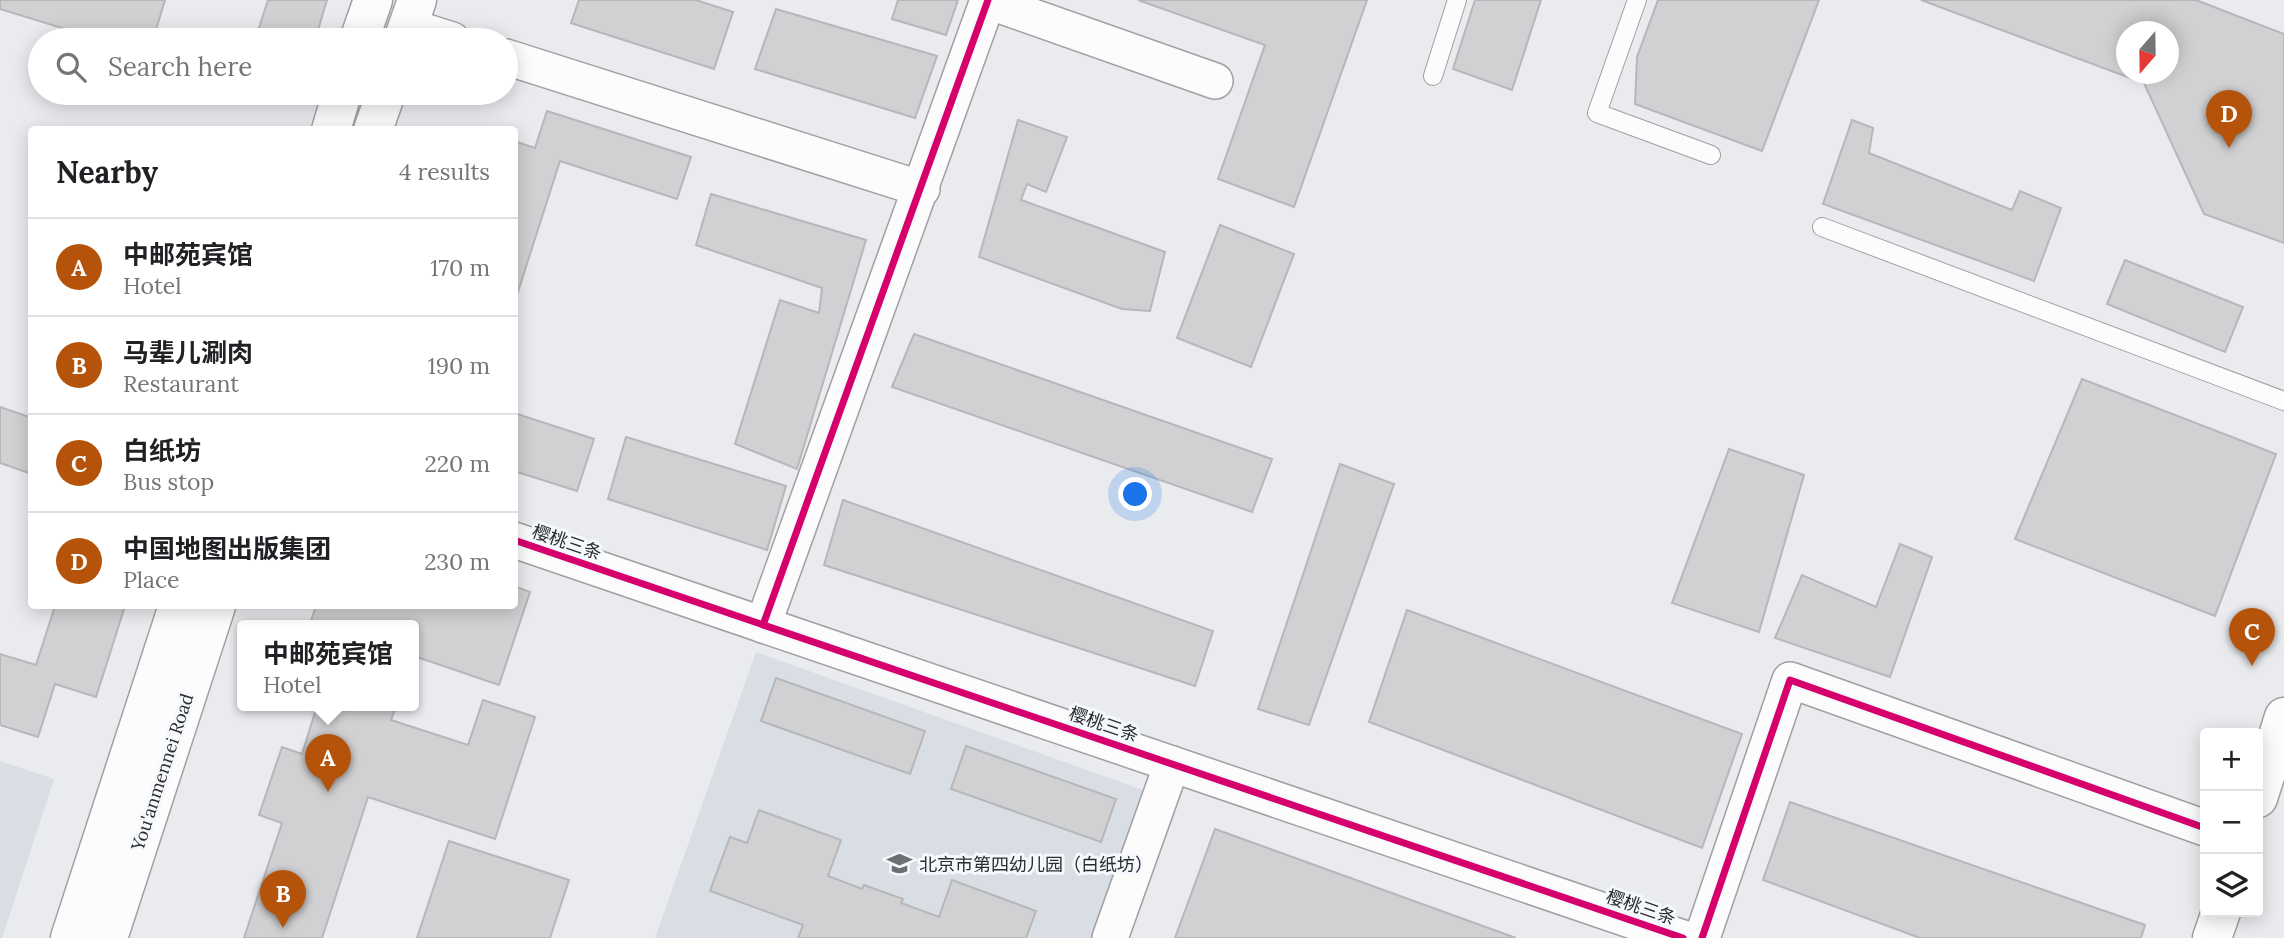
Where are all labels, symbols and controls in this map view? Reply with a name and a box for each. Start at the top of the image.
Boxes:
north arrow [2116,21,2179,84]
search box [28,28,518,105]
icon: search [52,48,90,86]
text: Search here [108,50,252,83]
pin: D [2206,90,2252,148]
text: Nearby [56,153,158,191]
text: 4 results [399,157,490,186]
text: 中邮苑宾馆 [123,238,253,271]
text: A [71,253,87,282]
text: 170 m [430,253,490,282]
text: Hotel [123,271,182,300]
text: 马辈儿涮肉 [123,336,253,369]
text: B [71,351,87,380]
text: 190 m [427,351,490,380]
text: Restaurant [123,369,239,398]
text: 白纸坊 [123,434,201,467]
text: C [71,449,87,478]
text: 220 m [424,449,490,478]
text: Bus stop [123,467,214,496]
your location [1118,477,1152,511]
street label: 樱桃三条 [529,519,605,565]
text: 中国地图出版集团 [123,532,331,565]
text: D [70,547,88,576]
text: 230 m [424,547,490,576]
text: Place [123,565,180,594]
pin: C [2229,608,2275,666]
popup [237,620,419,711]
text: 中邮苑宾馆 [263,637,393,670]
text: Hotel [263,670,322,699]
street label: You'anmennei Road [125,690,198,855]
street label: 樱桃三条 [1066,701,1142,747]
map controls [2200,728,2263,917]
button: + [2200,728,2263,791]
pin: A [305,734,351,792]
button: − [2200,791,2263,854]
school or university icon: 北京市第四幼儿园（白纸坊） [885,850,913,878]
place label: 北京市第四幼儿园（白纸坊） [919,853,1153,876]
button: layers [2200,854,2263,917]
pin: B [260,870,306,928]
street label: 樱桃三条 [1603,884,1679,930]

